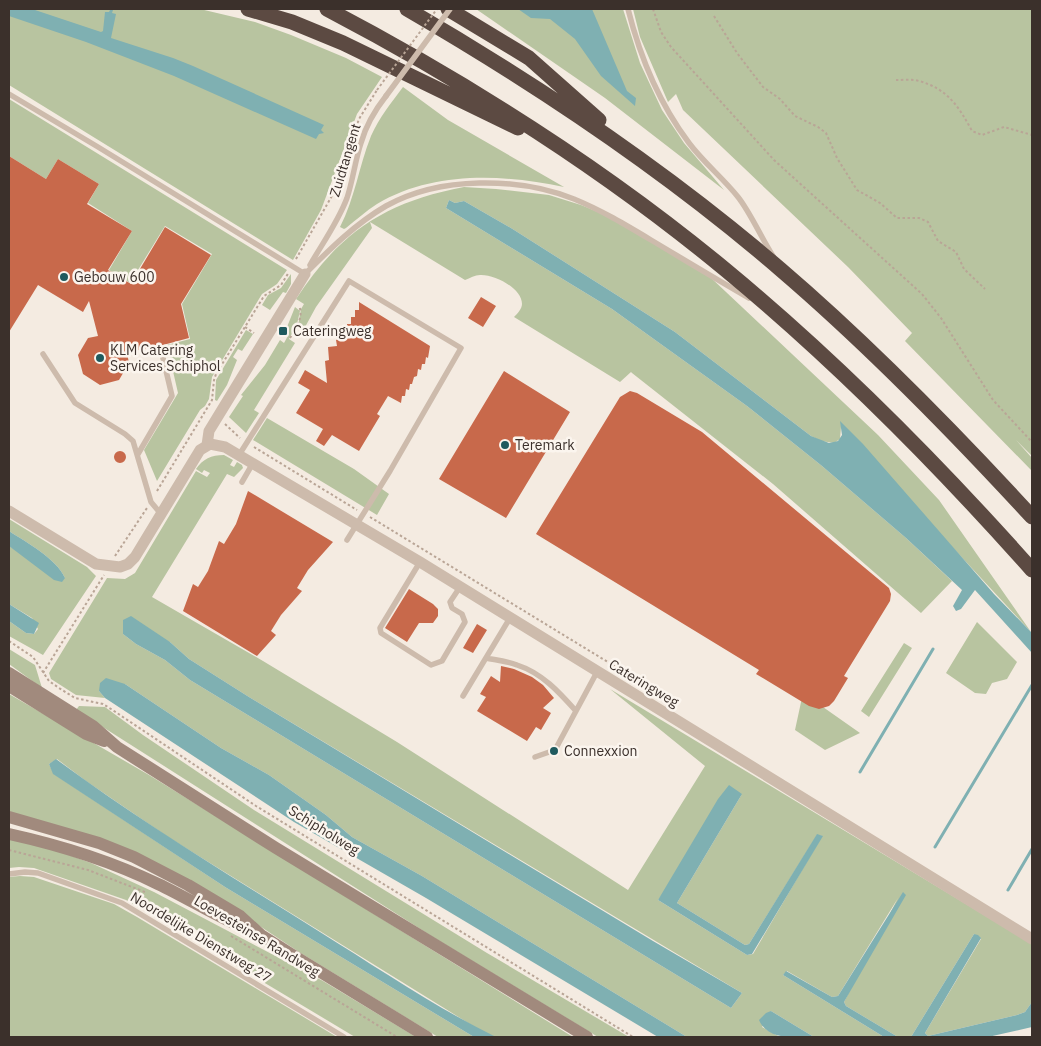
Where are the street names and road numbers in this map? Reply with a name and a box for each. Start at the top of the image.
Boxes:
street label: Zuidtangent [325,121,365,199]
street label: Cateringweg [606,655,683,711]
street label: Schipholweg [285,801,363,859]
street label: Noordelijke Dienstweg 27 [127,888,275,986]
street label: Loevesteinse Randweg [191,891,324,981]

